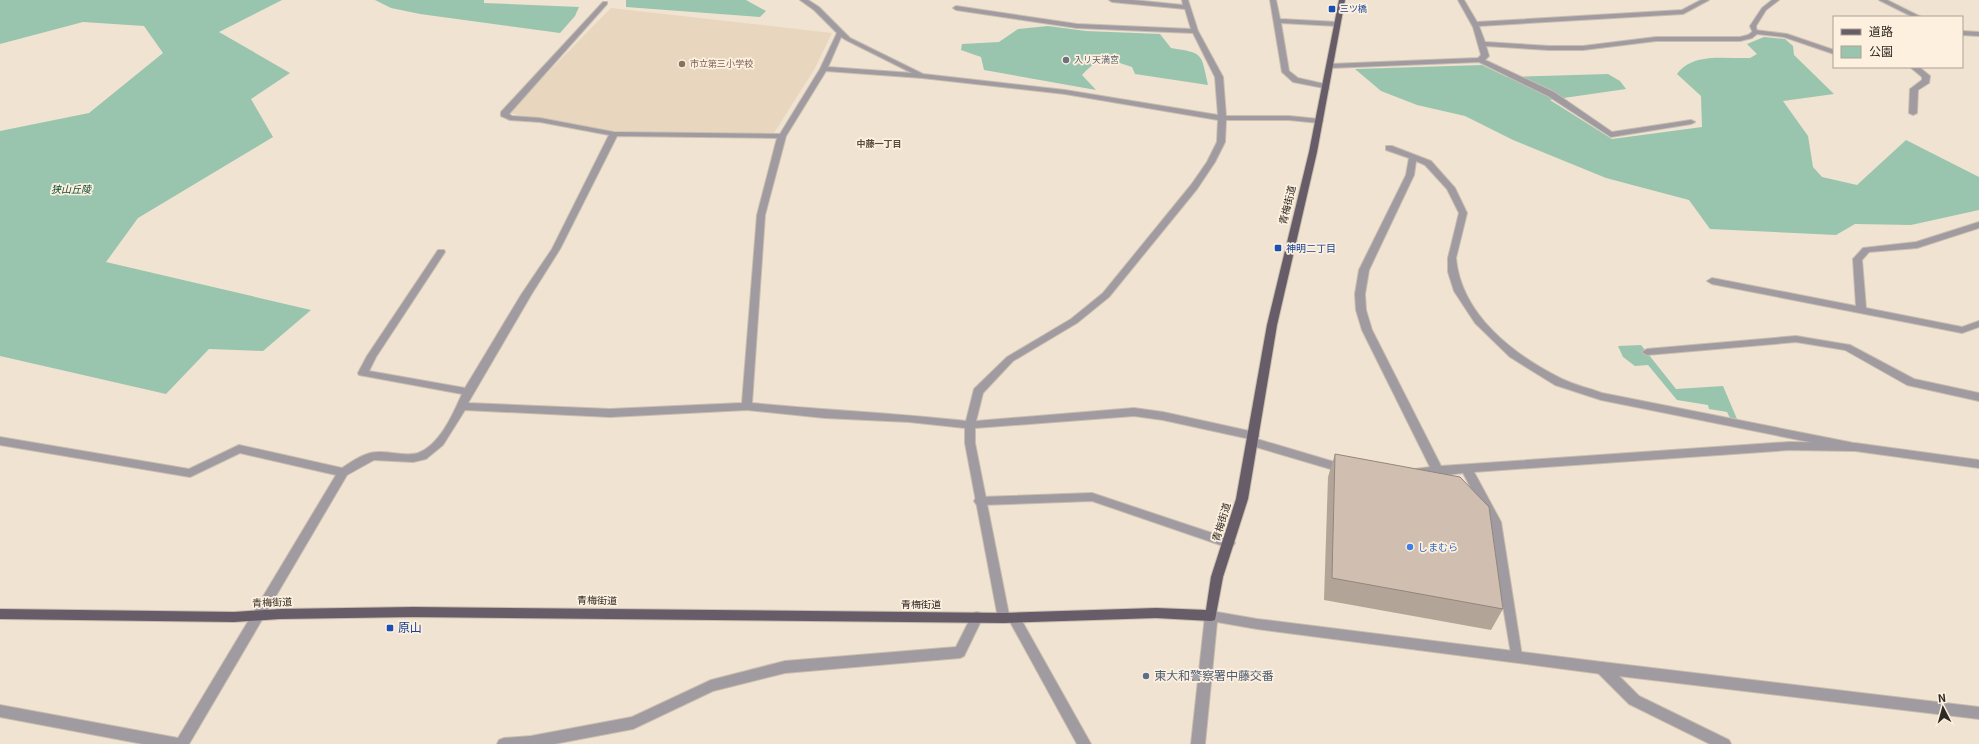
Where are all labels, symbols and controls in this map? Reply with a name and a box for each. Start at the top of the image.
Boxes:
place label: 三ツ橋 [1340,2,1367,15]
marker: 三ツ橋 [1327,4,1337,14]
legend [1833,16,1963,68]
text: 道路 [1869,22,1893,39]
text: 公園 [1869,42,1893,59]
place label: 入リ天満宮 [1074,53,1119,66]
marker: 入リ天満宮 [1061,55,1071,65]
place label: 市立第三小学校 [690,57,753,70]
marker: 市立第三小学校 [677,59,687,69]
district label: 中藤一丁目 [856,137,902,150]
park label: 狭山丘陵 [51,181,93,196]
street label: 青梅街道 [1274,184,1299,226]
place label: 神明二丁目 [1286,240,1336,255]
marker: 神明二丁目 [1273,243,1283,253]
street label: 青梅街道 [1208,501,1234,543]
place label: しまむら [1418,539,1458,554]
marker: しまむら [1405,542,1415,552]
street label: 青梅街道 [577,592,617,607]
street label: 青梅街道 [252,593,292,610]
street label: 青梅街道 [901,596,941,611]
place label: 原山 [398,618,422,635]
marker: 原山 [385,623,395,633]
place label: 東大和警察署中藤交番 [1154,666,1274,683]
marker: 東大和警察署中藤交番 [1141,671,1151,681]
north arrow [1923,688,1963,728]
text: N [1937,689,1947,705]

